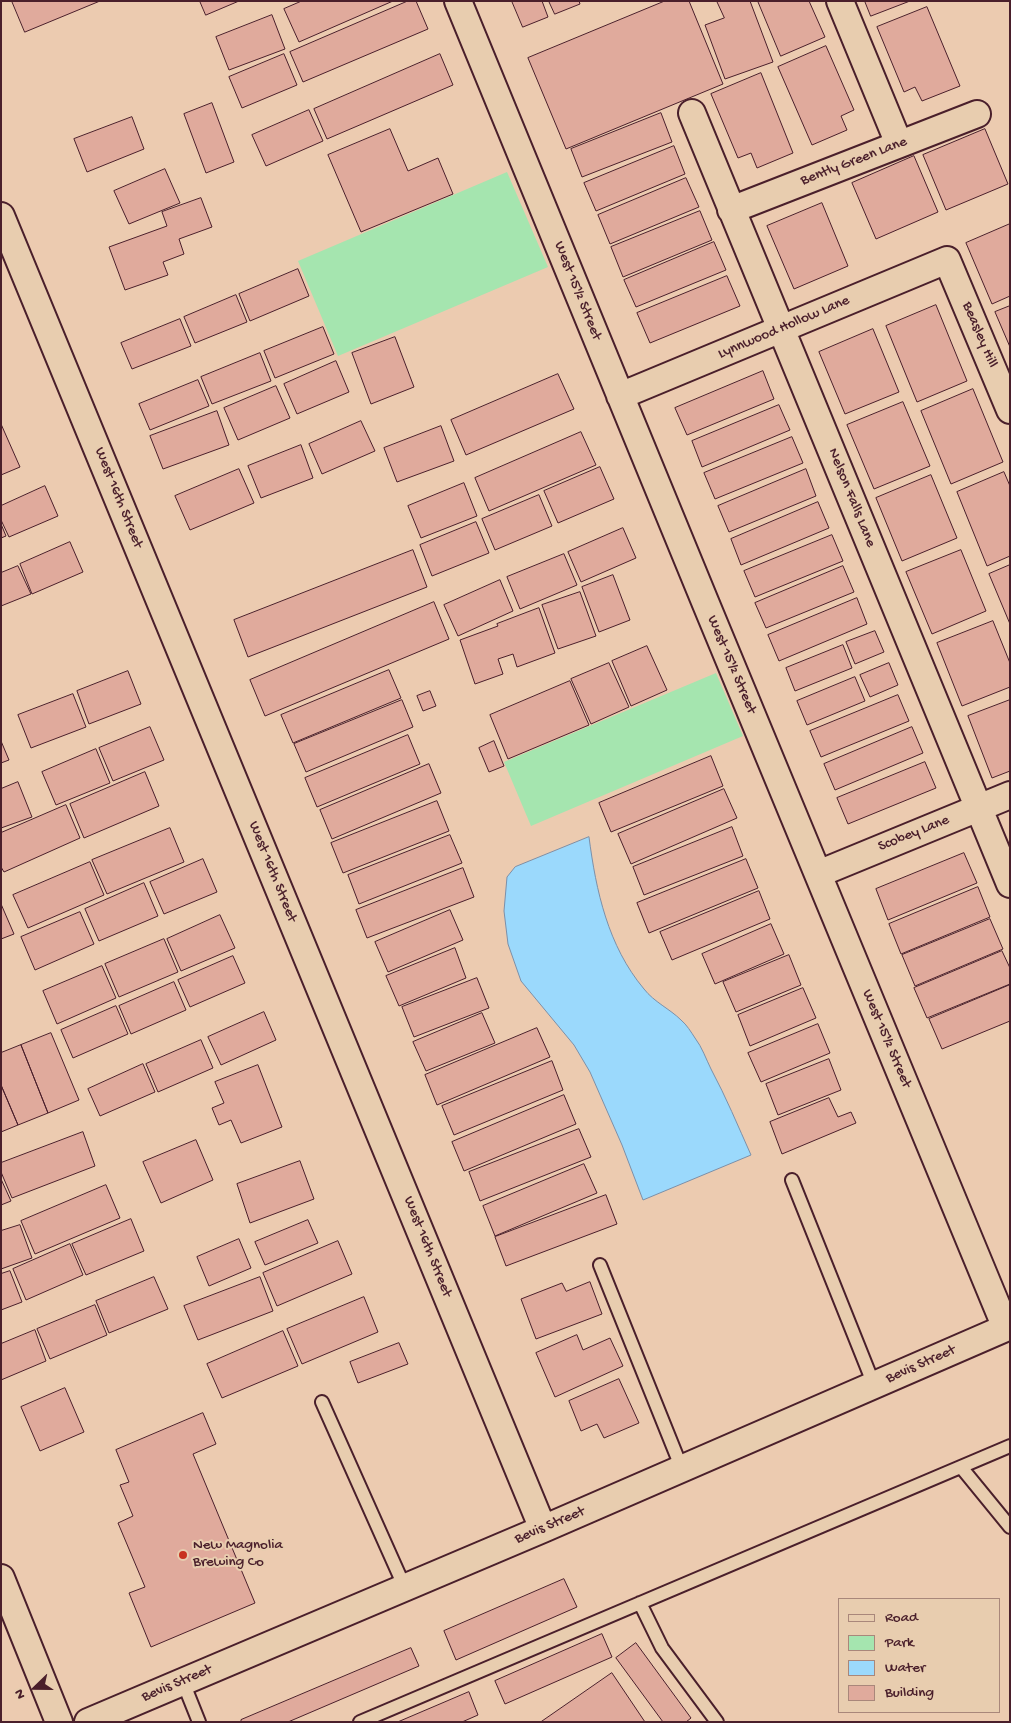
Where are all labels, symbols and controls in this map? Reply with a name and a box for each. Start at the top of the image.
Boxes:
street label: Bently Green Lane [798,133,910,191]
street label: West 15½ Street [549,239,605,343]
street label: Lynnwood Hollow Lane [715,292,853,364]
street label: Beasley Hill [957,299,1001,371]
street label: West 16th Street [90,445,146,551]
street label: Nelson Falls Lane [823,446,879,550]
street label: West 15½ Street [702,613,760,717]
street label: Scobey Lane [876,812,952,856]
street label: West 16th Street [244,819,300,925]
street label: West 15½ Street [857,987,915,1091]
street label: West 16th Street [399,1194,455,1300]
street label: Bevis Street [883,1342,959,1388]
street label: Bevis Street [512,1503,588,1549]
place label: New Magnolia Brewing Co [193,1537,283,1572]
marker: New Magnolia Brewing Co [177,1549,189,1561]
legend [838,1598,1001,1713]
text: Road [885,1609,918,1627]
text: Park [885,1634,914,1652]
text: Water [885,1659,925,1677]
street label: Bevis Street [139,1661,215,1707]
north arrow [10,1663,60,1713]
text: Building [885,1684,934,1702]
text: N [11,1686,30,1701]

